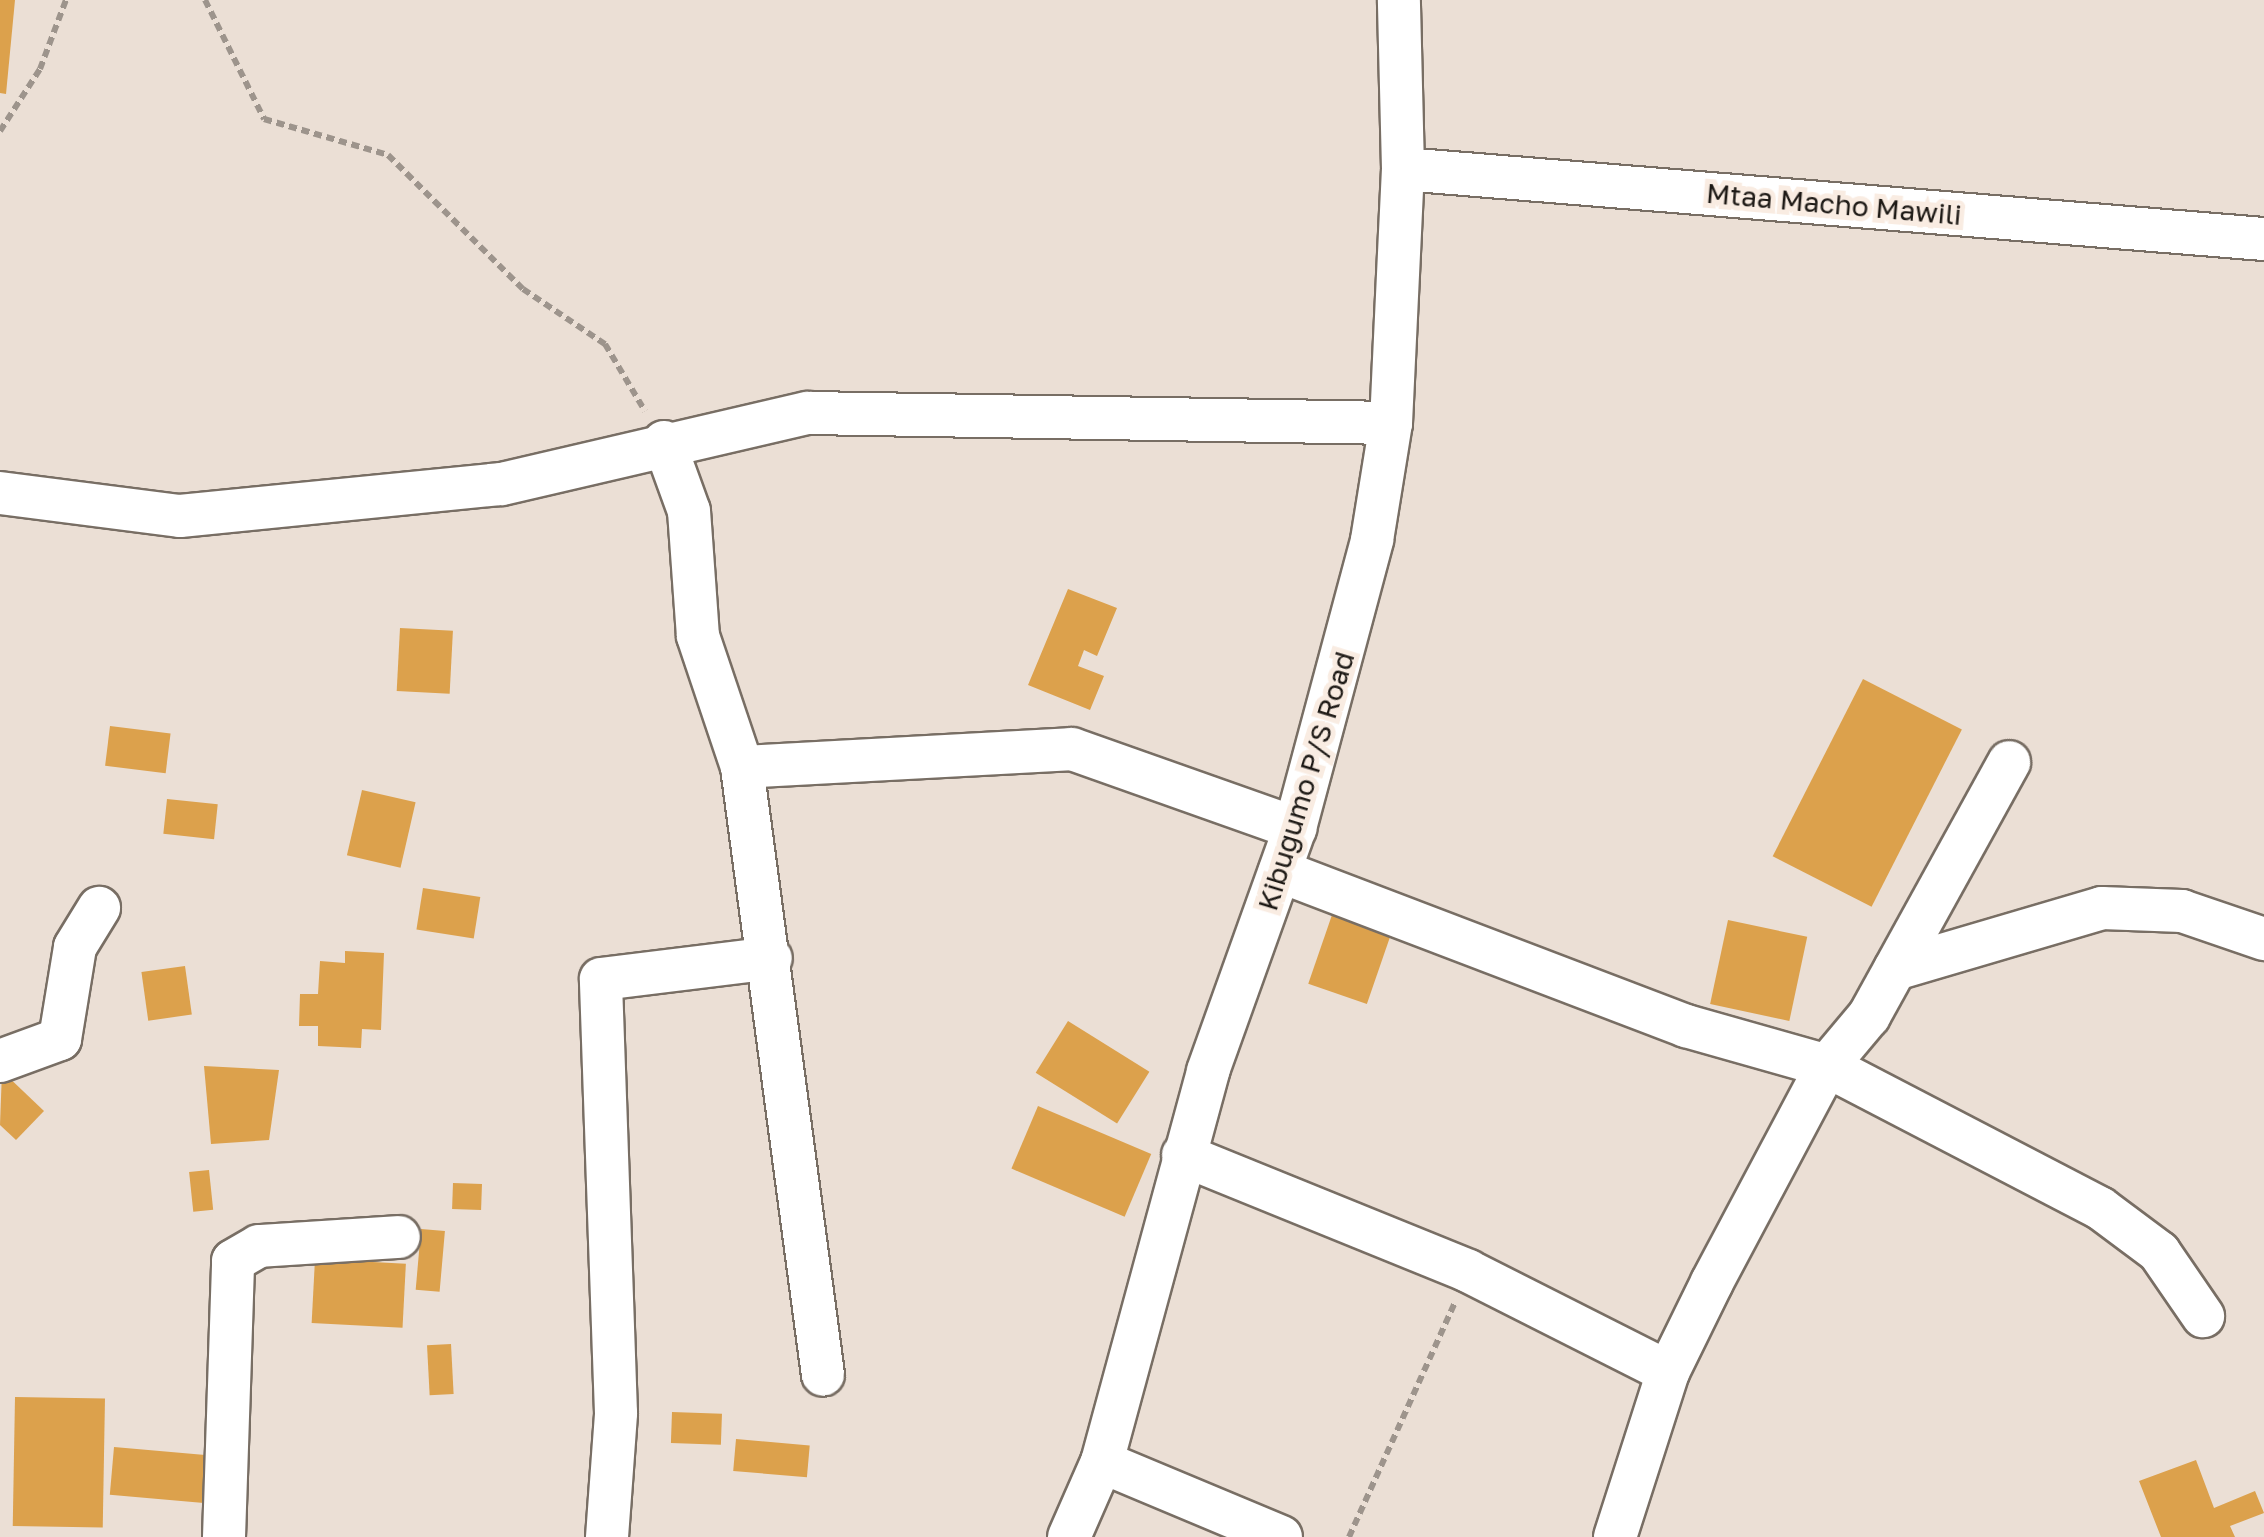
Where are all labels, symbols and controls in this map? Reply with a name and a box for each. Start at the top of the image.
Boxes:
street label: Mtaa Macho Mawili [1705,176,1963,232]
street label: Kibugumo P/S Road [1251,647,1361,915]

